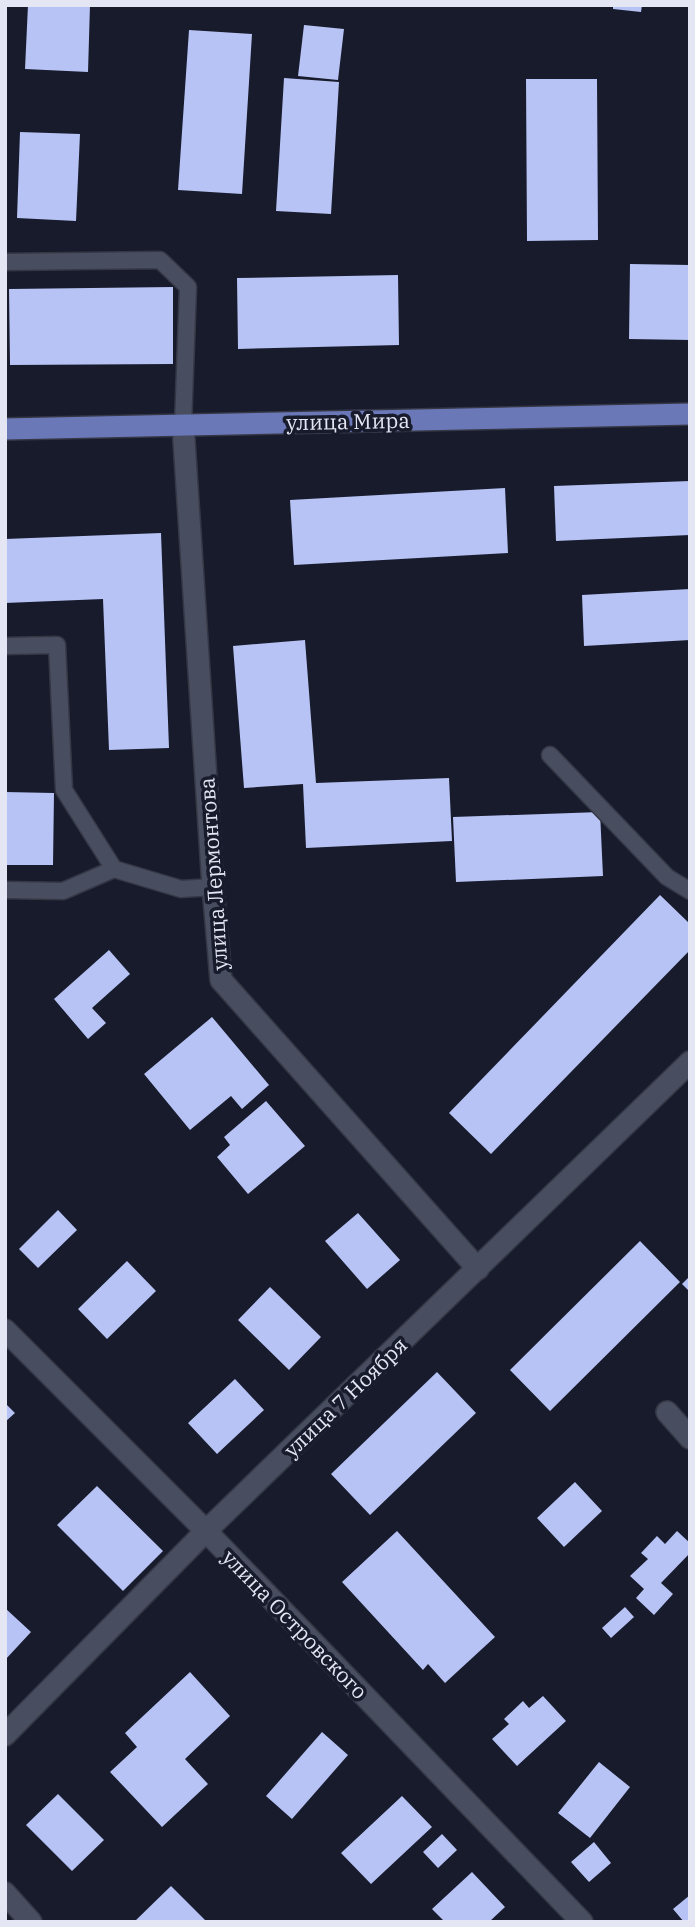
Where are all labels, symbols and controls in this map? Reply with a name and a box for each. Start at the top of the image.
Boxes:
street label: улица Мира [286,406,410,436]
street label: улица Лермонтова [192,777,234,971]
street label: улица 7 Ноября [277,1331,413,1463]
street label: улица Островского [216,1543,374,1705]

